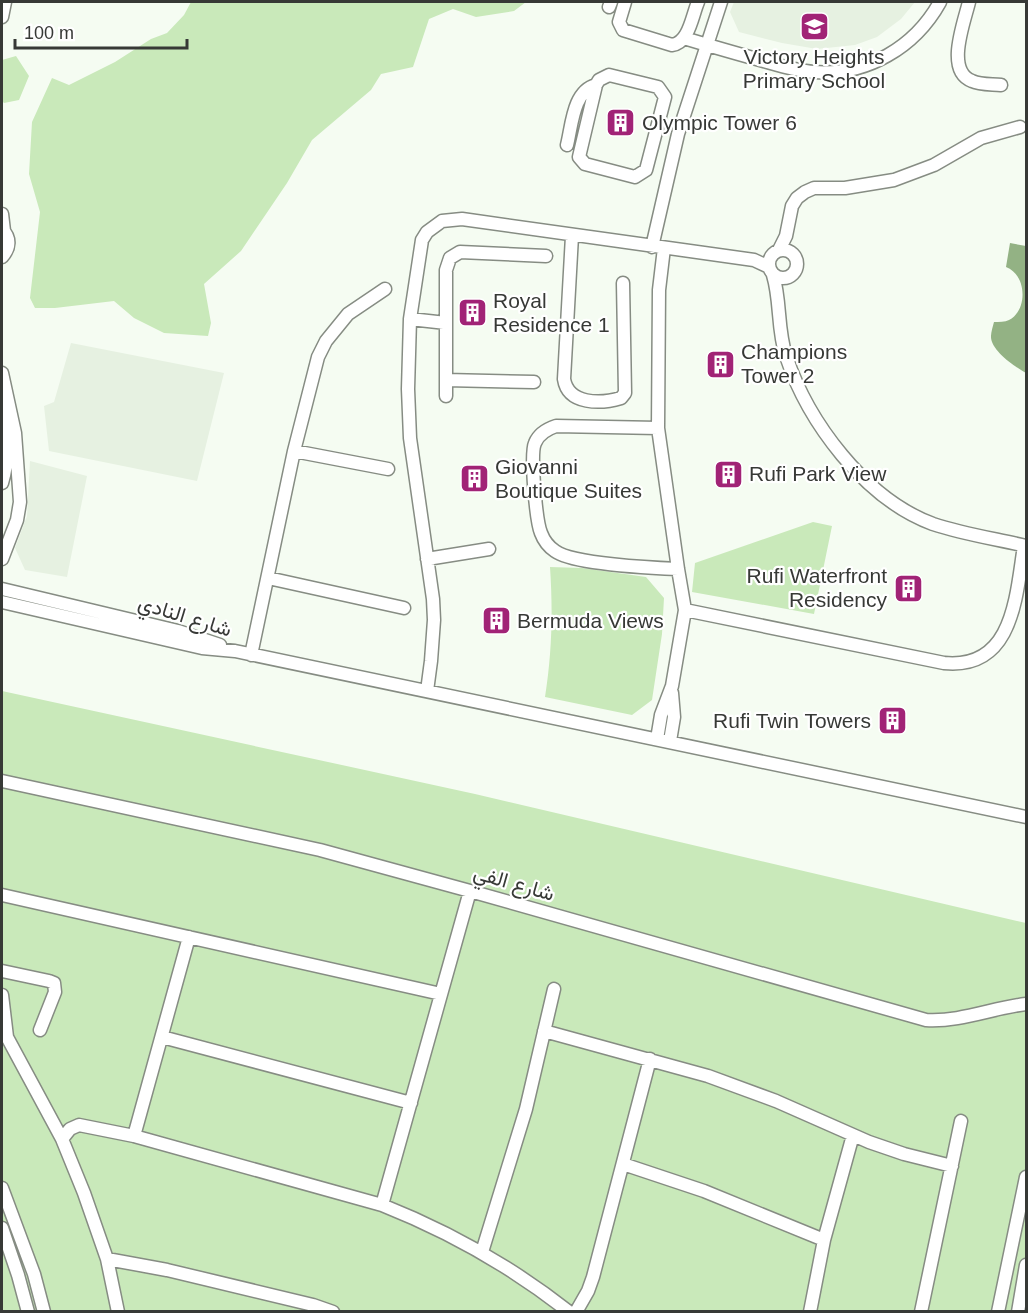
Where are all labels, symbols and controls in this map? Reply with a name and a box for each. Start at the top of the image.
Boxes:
school or university icon: Victory Heights Primary School [798,10,830,42]
scale bar [15,12,188,50]
text: 100 m [24,23,74,43]
place label: Victory Heights Primary School [743,45,885,92]
building icon: Olympic Tower 6 [605,107,637,139]
place label: Olympic Tower 6 [642,111,797,134]
place label: Royal Residence 1 [493,289,610,336]
building icon: Royal Residence 1 [456,297,488,329]
place label: Champions Tower 2 [741,340,847,387]
building icon: Champions Tower 2 [704,348,736,380]
place label: Giovanni Boutique Suites [495,455,642,502]
building icon: Rufi Park View [712,458,744,490]
place label: Rufi Park View [749,462,887,485]
building icon: Giovanni Boutique Suites [458,463,490,495]
place label: Rufi Waterfront Residency [747,564,887,611]
building icon: Rufi Waterfront Residency [892,572,924,604]
street label: شارع النادي [134,590,235,646]
building icon: Bermuda Views [480,605,512,637]
place label: Bermuda Views [517,609,664,632]
building icon: Rufi Twin Towers [876,705,908,737]
place label: Rufi Twin Towers [713,709,871,732]
street label: شارع الفي [469,860,557,911]

